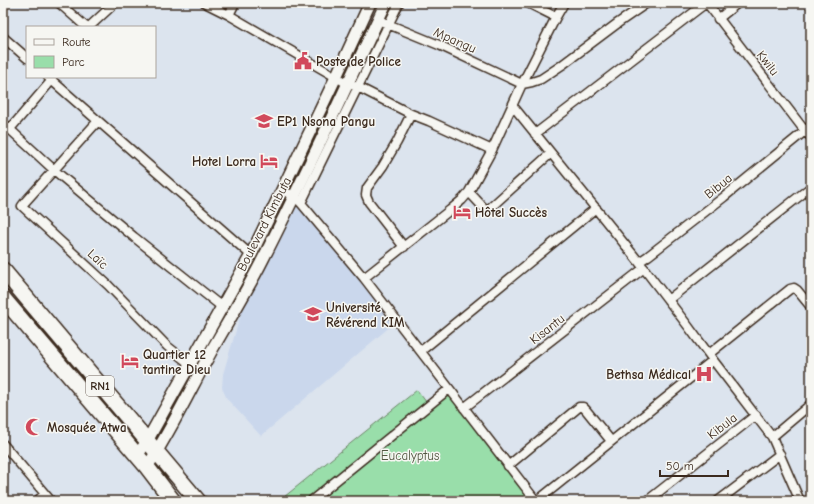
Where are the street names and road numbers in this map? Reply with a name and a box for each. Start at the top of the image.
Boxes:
street label: Mpangu [431,24,479,56]
street label: Kwilu [754,48,782,78]
street label: Bibua [701,170,735,202]
street label: Boulevard Kimbuta [234,174,294,274]
street label: Laïc [85,246,111,272]
street label: Kisantu [527,311,567,347]
road number: RN1 [86,376,114,396]
street label: Kibula [704,410,740,442]

